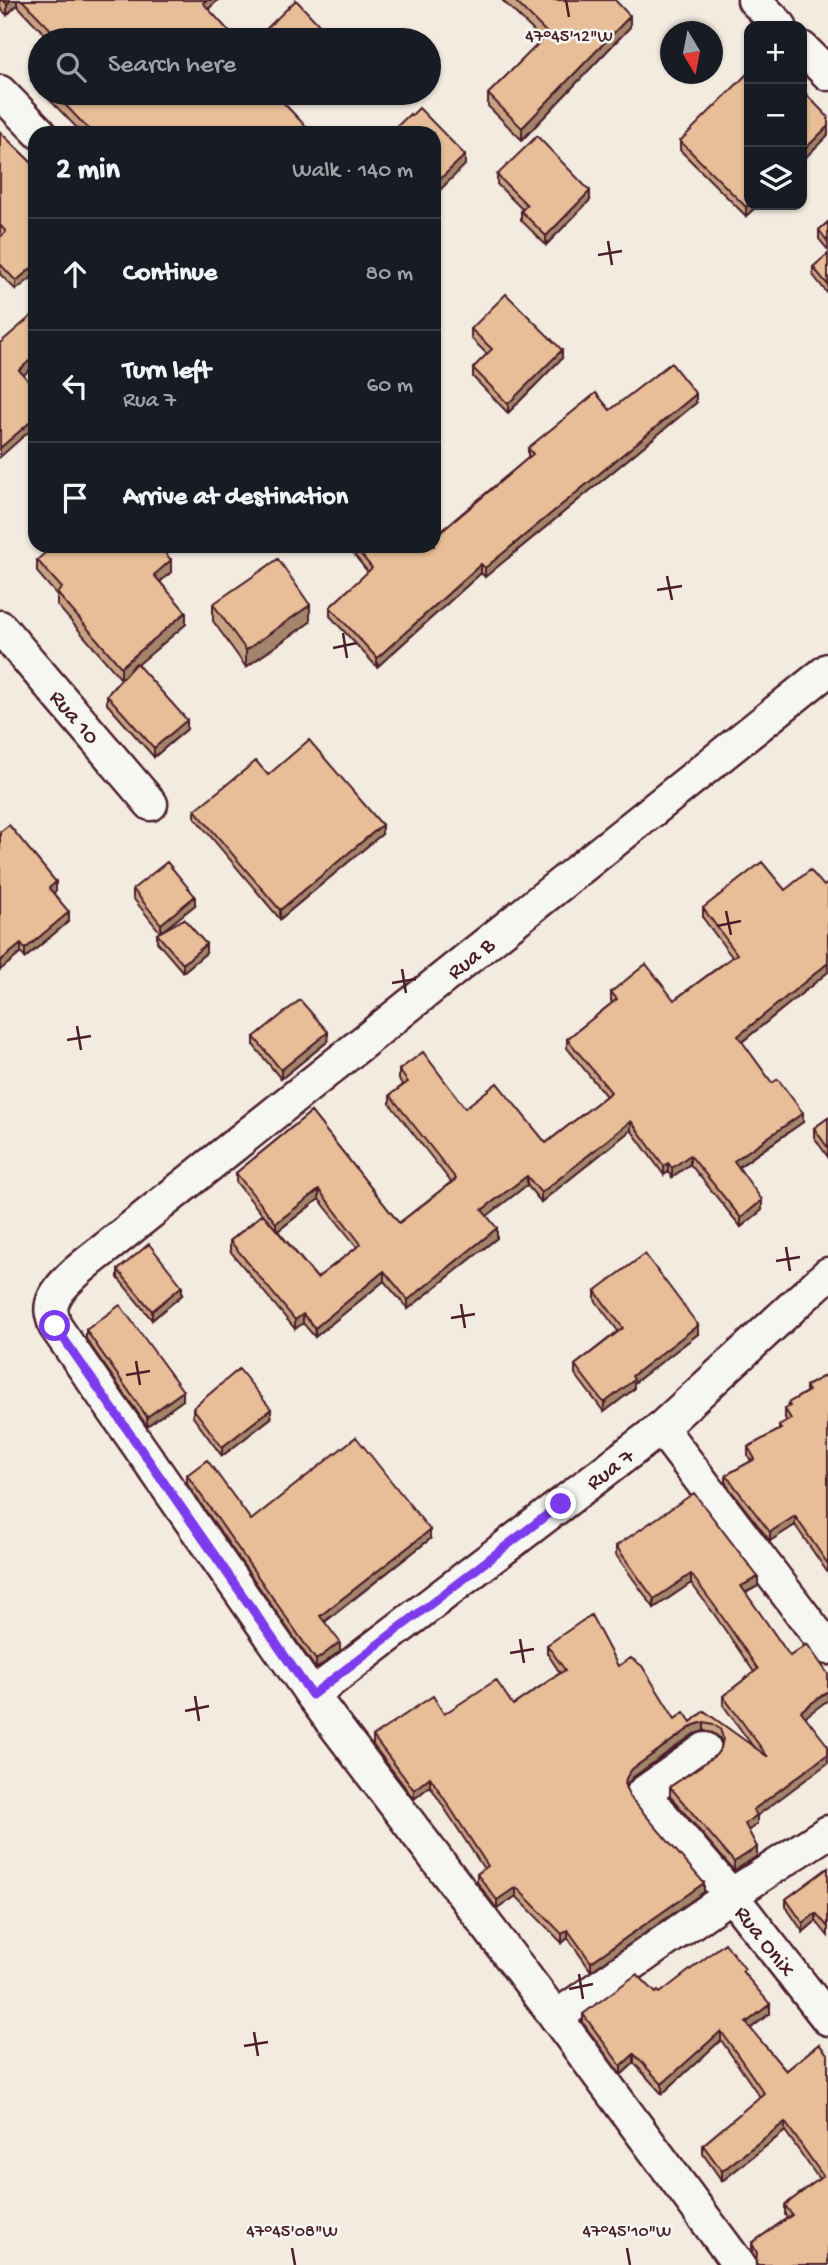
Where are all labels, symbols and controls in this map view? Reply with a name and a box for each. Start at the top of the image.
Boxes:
north arrow [660,21,723,84]
map controls [744,21,807,210]
button: + [744,21,807,84]
text: 47°45'12"W [525,27,613,48]
search box [28,28,441,105]
icon: search [52,48,90,86]
text: Search here [108,51,236,82]
button: − [744,84,807,147]
button: layers [744,147,807,210]
text: 2 min [56,154,120,189]
text: Walk · 140 m [292,158,413,185]
icon: ahead [56,255,94,293]
text: Continue [123,259,217,290]
text: 80 m [366,261,413,288]
text: Turn left [123,357,211,388]
icon: left [56,367,94,405]
text: 60 m [367,373,413,400]
text: Rua 7 [123,388,176,415]
icon: arrive [56,479,94,517]
text: Arrive at destination [123,483,348,514]
street label: Rua 10 [42,685,104,751]
street label: Rua B [443,932,502,987]
route start [39,1310,70,1341]
street label: Rua 7 [582,1443,641,1497]
route end [545,1488,576,1519]
street label: Rua Onix [727,1901,800,1983]
text: 47°45'08"W [246,2222,338,2243]
text: 47°45'10"W [583,2222,671,2243]

